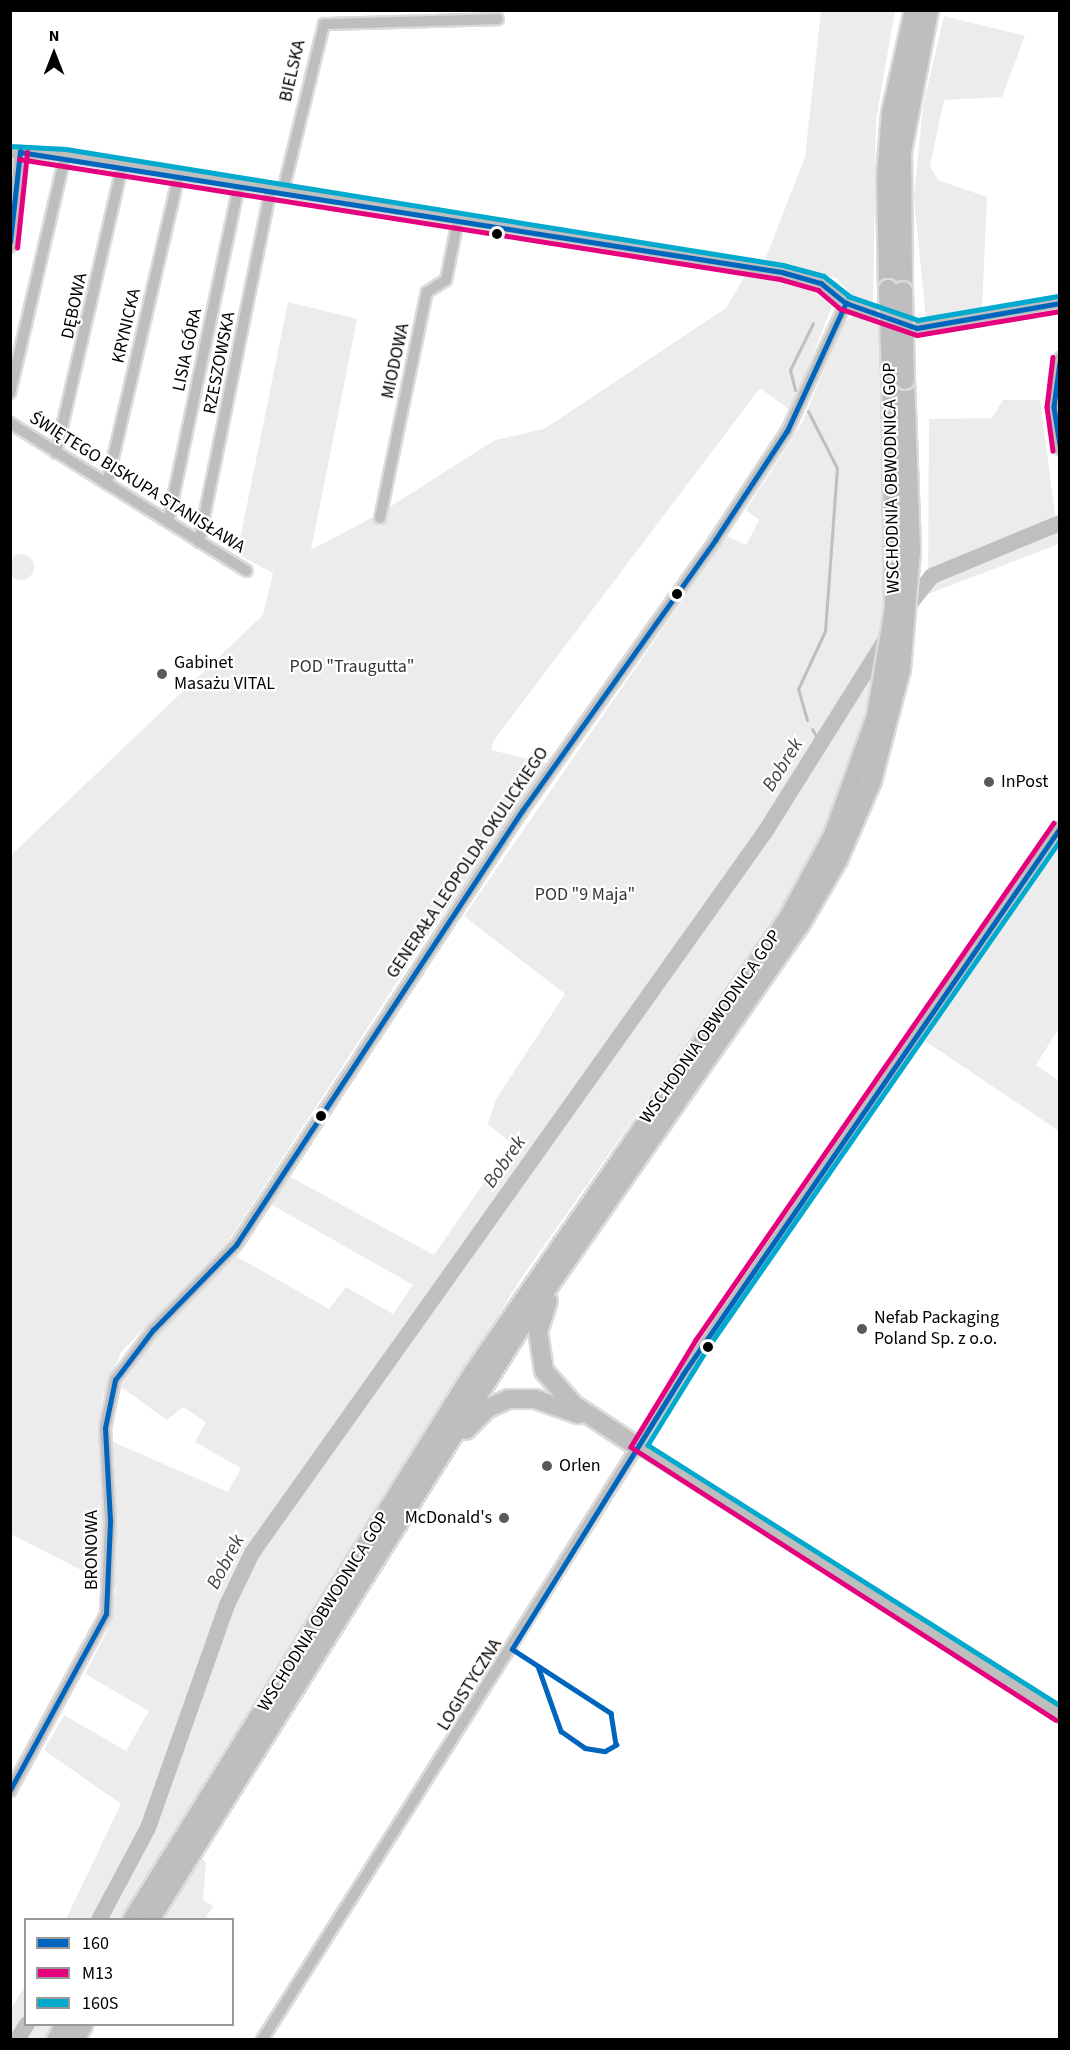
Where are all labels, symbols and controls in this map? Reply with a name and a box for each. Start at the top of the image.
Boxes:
north arrow [24,24,84,84]
text: N [49,25,59,47]
street label: BIELSKA [275,38,311,104]
unlabelled marker [491,228,503,240]
street label: DĘBOWA [57,271,93,341]
street label: KRYNICKA [108,287,146,365]
street label: LISIA GÓRA [169,307,207,393]
street label: RZESZOWSKA [200,310,240,416]
street label: MIODOWA [377,321,415,401]
street label: WSCHODNIA OBWODNICA GOP [879,362,905,594]
street label: ŚWIĘTEGO BISKUPA STANISŁAWA [25,408,249,558]
unlabelled marker [671,588,683,600]
place label: Gabinet Masażu VITAL [174,653,275,696]
park label: POD "Traugutta" [289,656,415,678]
marker: Gabinet Masażu VITAL [155,667,169,681]
water label: Bobrek [757,734,809,796]
street label: GENERAŁA LEOPOLDA OKULICKIEGO [382,743,554,983]
place label: InPost [1001,771,1048,793]
marker: InPost [982,775,996,789]
park label: POD "9 Maja" [535,884,635,906]
street label: WSCHODNIA OBWODNICA GOP [636,926,786,1128]
unlabelled marker [315,1110,327,1122]
water label: Bobrek [478,1131,532,1193]
place label: Nefab Packaging Poland Sp. z o.o. [874,1308,999,1350]
marker: Nefab Packaging Poland Sp. z o.o. [855,1322,869,1336]
unlabelled marker [702,1341,714,1353]
place label: Orlen [559,1455,601,1477]
marker: Orlen [540,1459,554,1473]
place label: McDonald's [405,1507,492,1529]
street label: WSCHODNIA OBWODNICA GOP [254,1508,394,1716]
street label: BRONOWA [81,1510,103,1590]
marker: McDonald's [497,1511,511,1525]
water label: Bobrek [202,1531,250,1593]
street label: LOGISTYCZNA [433,1635,507,1735]
legend [24,1918,234,2026]
text: 160 [82,1931,109,1956]
text: M13 [82,1961,113,1986]
text: 160S [82,1991,118,2016]

